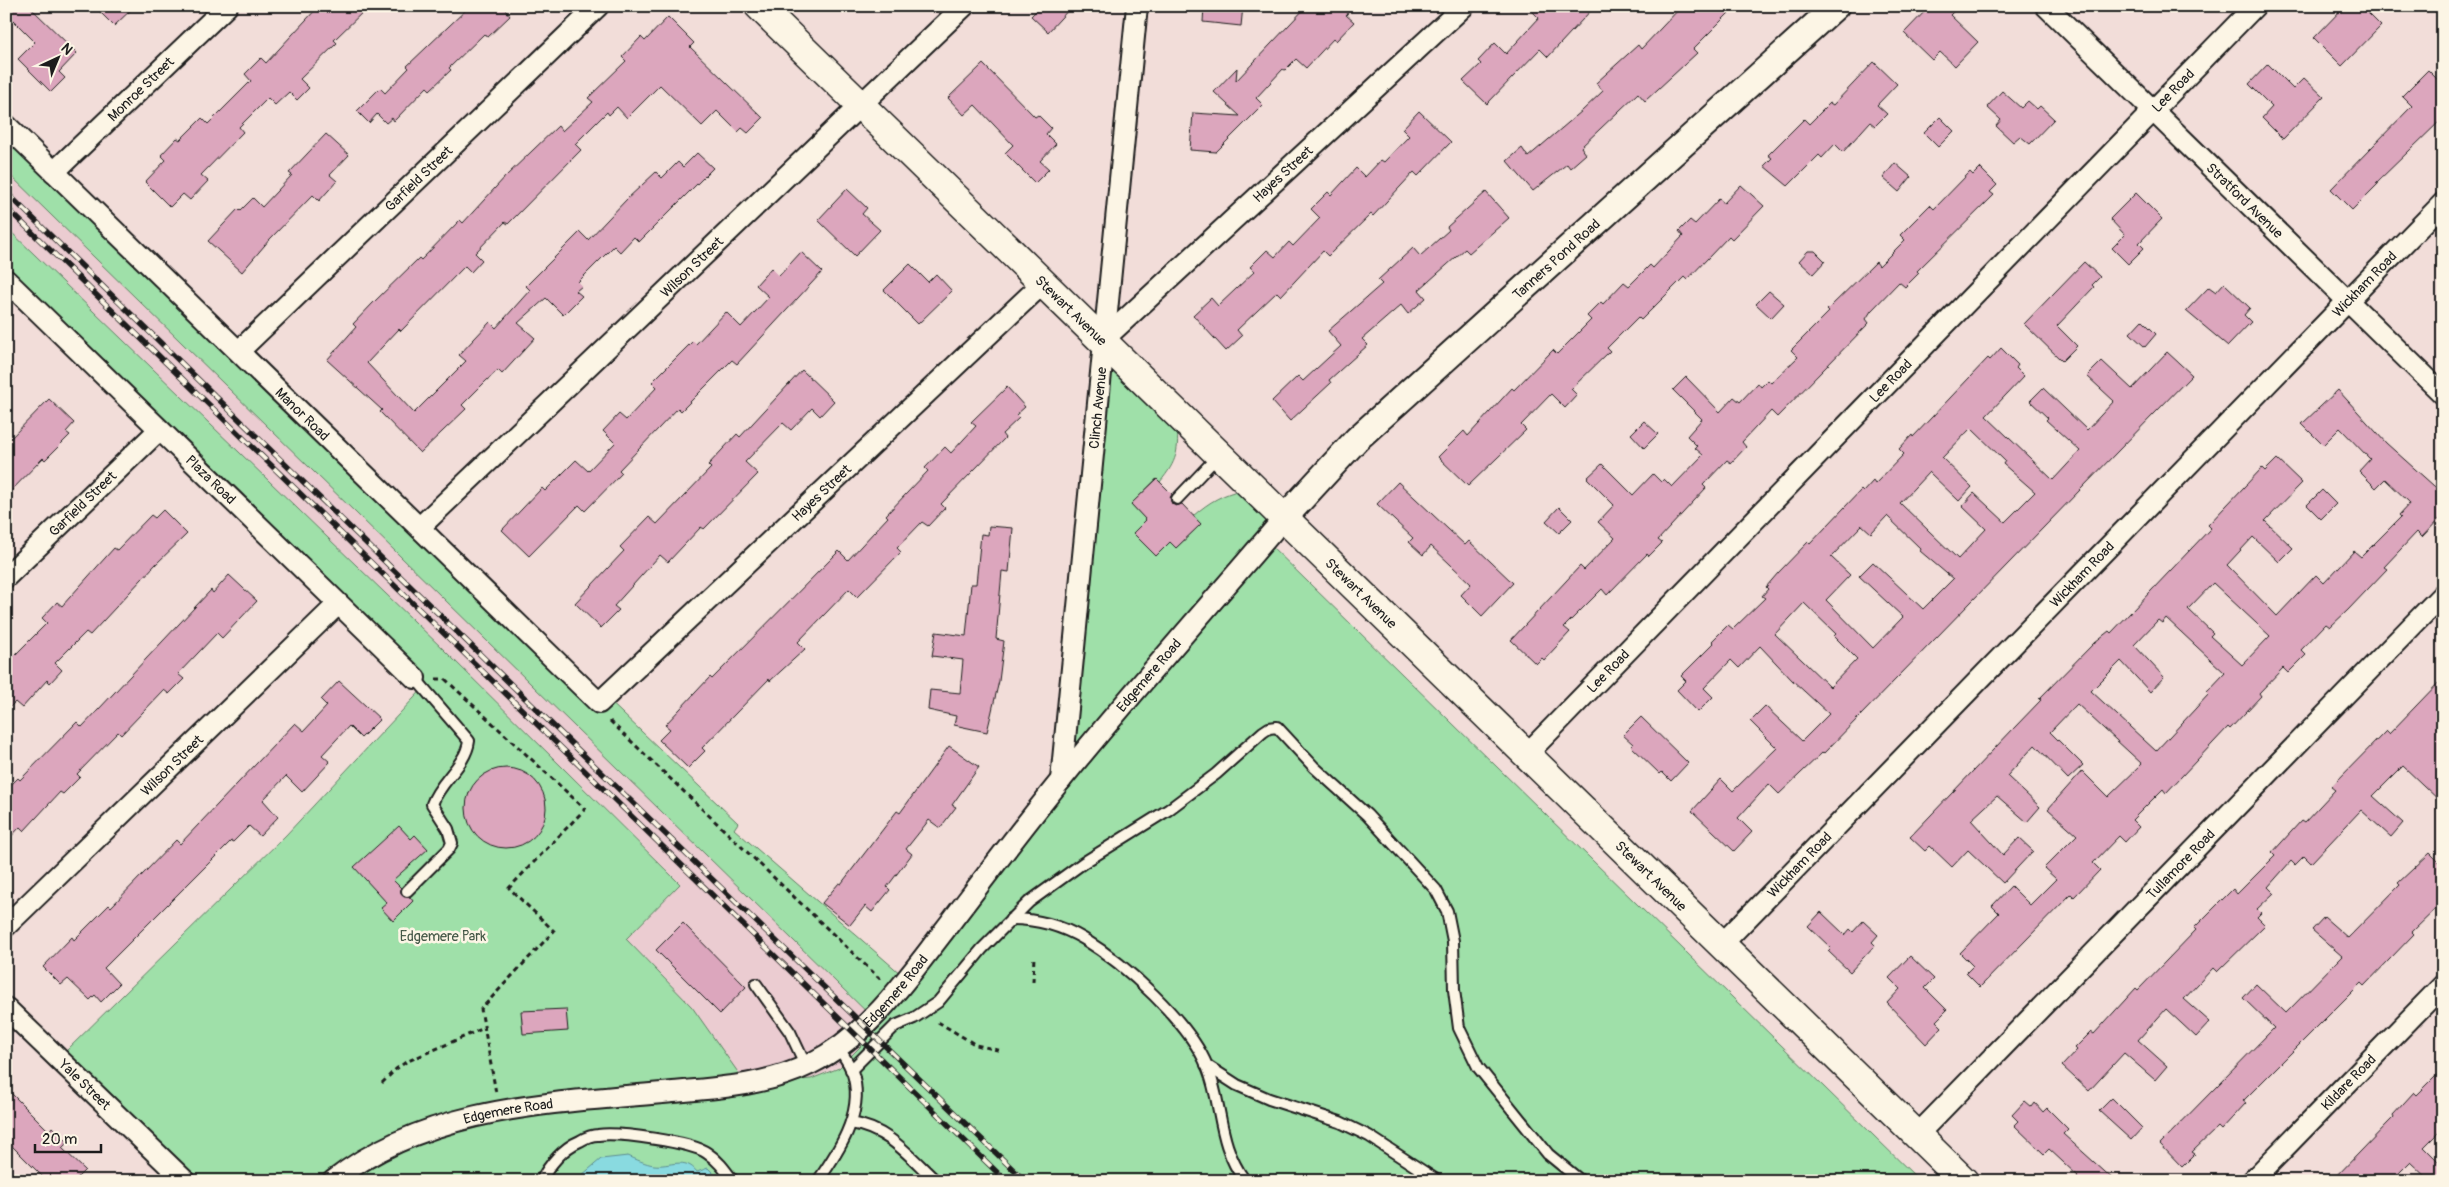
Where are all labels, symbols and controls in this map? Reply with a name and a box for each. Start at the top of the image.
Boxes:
north arrow [32,32,82,82]
text: N [57,40,76,58]
street label: Monroe Street [104,53,178,125]
street label: Lee Road [2148,65,2198,116]
street label: Garfield Street [381,142,456,215]
street label: Hayes Street [1249,142,1316,206]
street label: Stratford Avenue [2203,159,2287,242]
street label: Tanners Pond Road [1509,215,1604,303]
street label: Wilson Street [657,233,727,301]
street label: Wickham Road [2329,247,2400,320]
street label: Stewart Avenue [1032,272,1111,349]
street label: Lee Road [1866,355,1915,406]
street label: Clinch Avenue [1085,366,1110,449]
street label: Manor Road [272,384,333,444]
street label: Plaza Road [182,451,240,508]
street label: Hayes Street [788,460,855,525]
street label: Garfield Street [45,467,120,540]
street label: Wickham Road [2046,538,2118,611]
street label: Stewart Avenue [1322,554,1401,632]
street label: Edgemere Road [1113,635,1185,715]
street label: Lee Road [1583,646,1633,696]
street label: Wilson Street [137,731,207,799]
street label: Tullamore Road [2143,825,2219,903]
street label: Wickham Road [1764,828,1835,901]
street label: Stewart Avenue [1612,837,1691,915]
park label: Edgemere Park [400,928,486,945]
street label: Edgemere Road [859,951,931,1031]
street label: Kildare Road [2317,1051,2379,1114]
street label: Yale Street [55,1055,115,1114]
street label: Edgemere Road [462,1095,554,1127]
scale bar [35,1122,101,1154]
text: 20 m [42,1130,77,1149]

